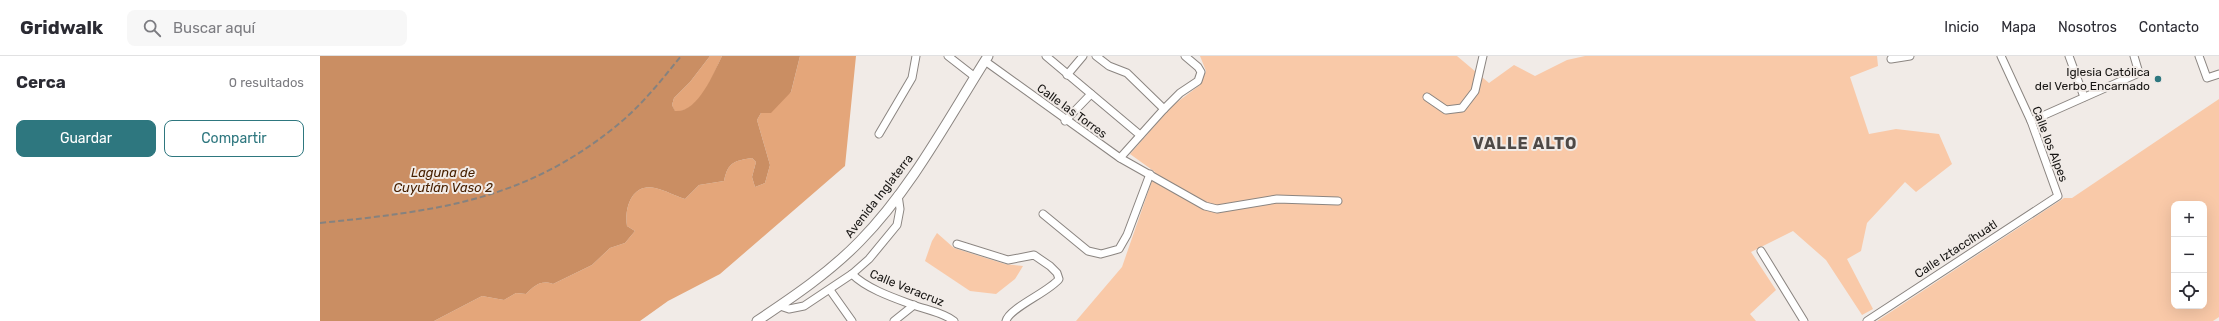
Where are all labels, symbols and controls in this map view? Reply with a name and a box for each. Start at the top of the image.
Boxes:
search box [127,10,407,46]
text: Gridwalk [20,16,103,39]
icon: search [141,17,163,39]
text: Buscar aquí [173,19,255,37]
text: Inicio [1944,19,1979,36]
text: Mapa [2001,19,2036,36]
text: Nosotros [2058,19,2117,36]
text: Contacto [2139,19,2199,36]
place label: Iglesia Católica del Verbo Encarnado [2035,65,2150,93]
text: Cerca [16,72,66,92]
marker: Iglesia Católica del Verbo Encarnado [2153,74,2163,84]
text: 0 resultados [229,75,304,90]
street label: Calle las Torres [1034,81,1110,141]
street label: Calle los Alpes [2029,104,2071,184]
button: Guardar [16,120,156,157]
button: Compartir [164,120,304,157]
district label: VALLE ALTO [1473,134,1577,153]
street label: Avenida Inglaterra [842,152,916,240]
water label: Laguna de Cuyutlán Vaso 2 [393,165,493,195]
map controls [2171,201,2207,309]
button: + [2171,201,2207,237]
street label: Calle Iztaccíhuatl [1912,217,2000,281]
button: − [2171,237,2207,273]
street label: Calle Veracruz [868,267,946,309]
button: locate [2171,273,2207,309]

